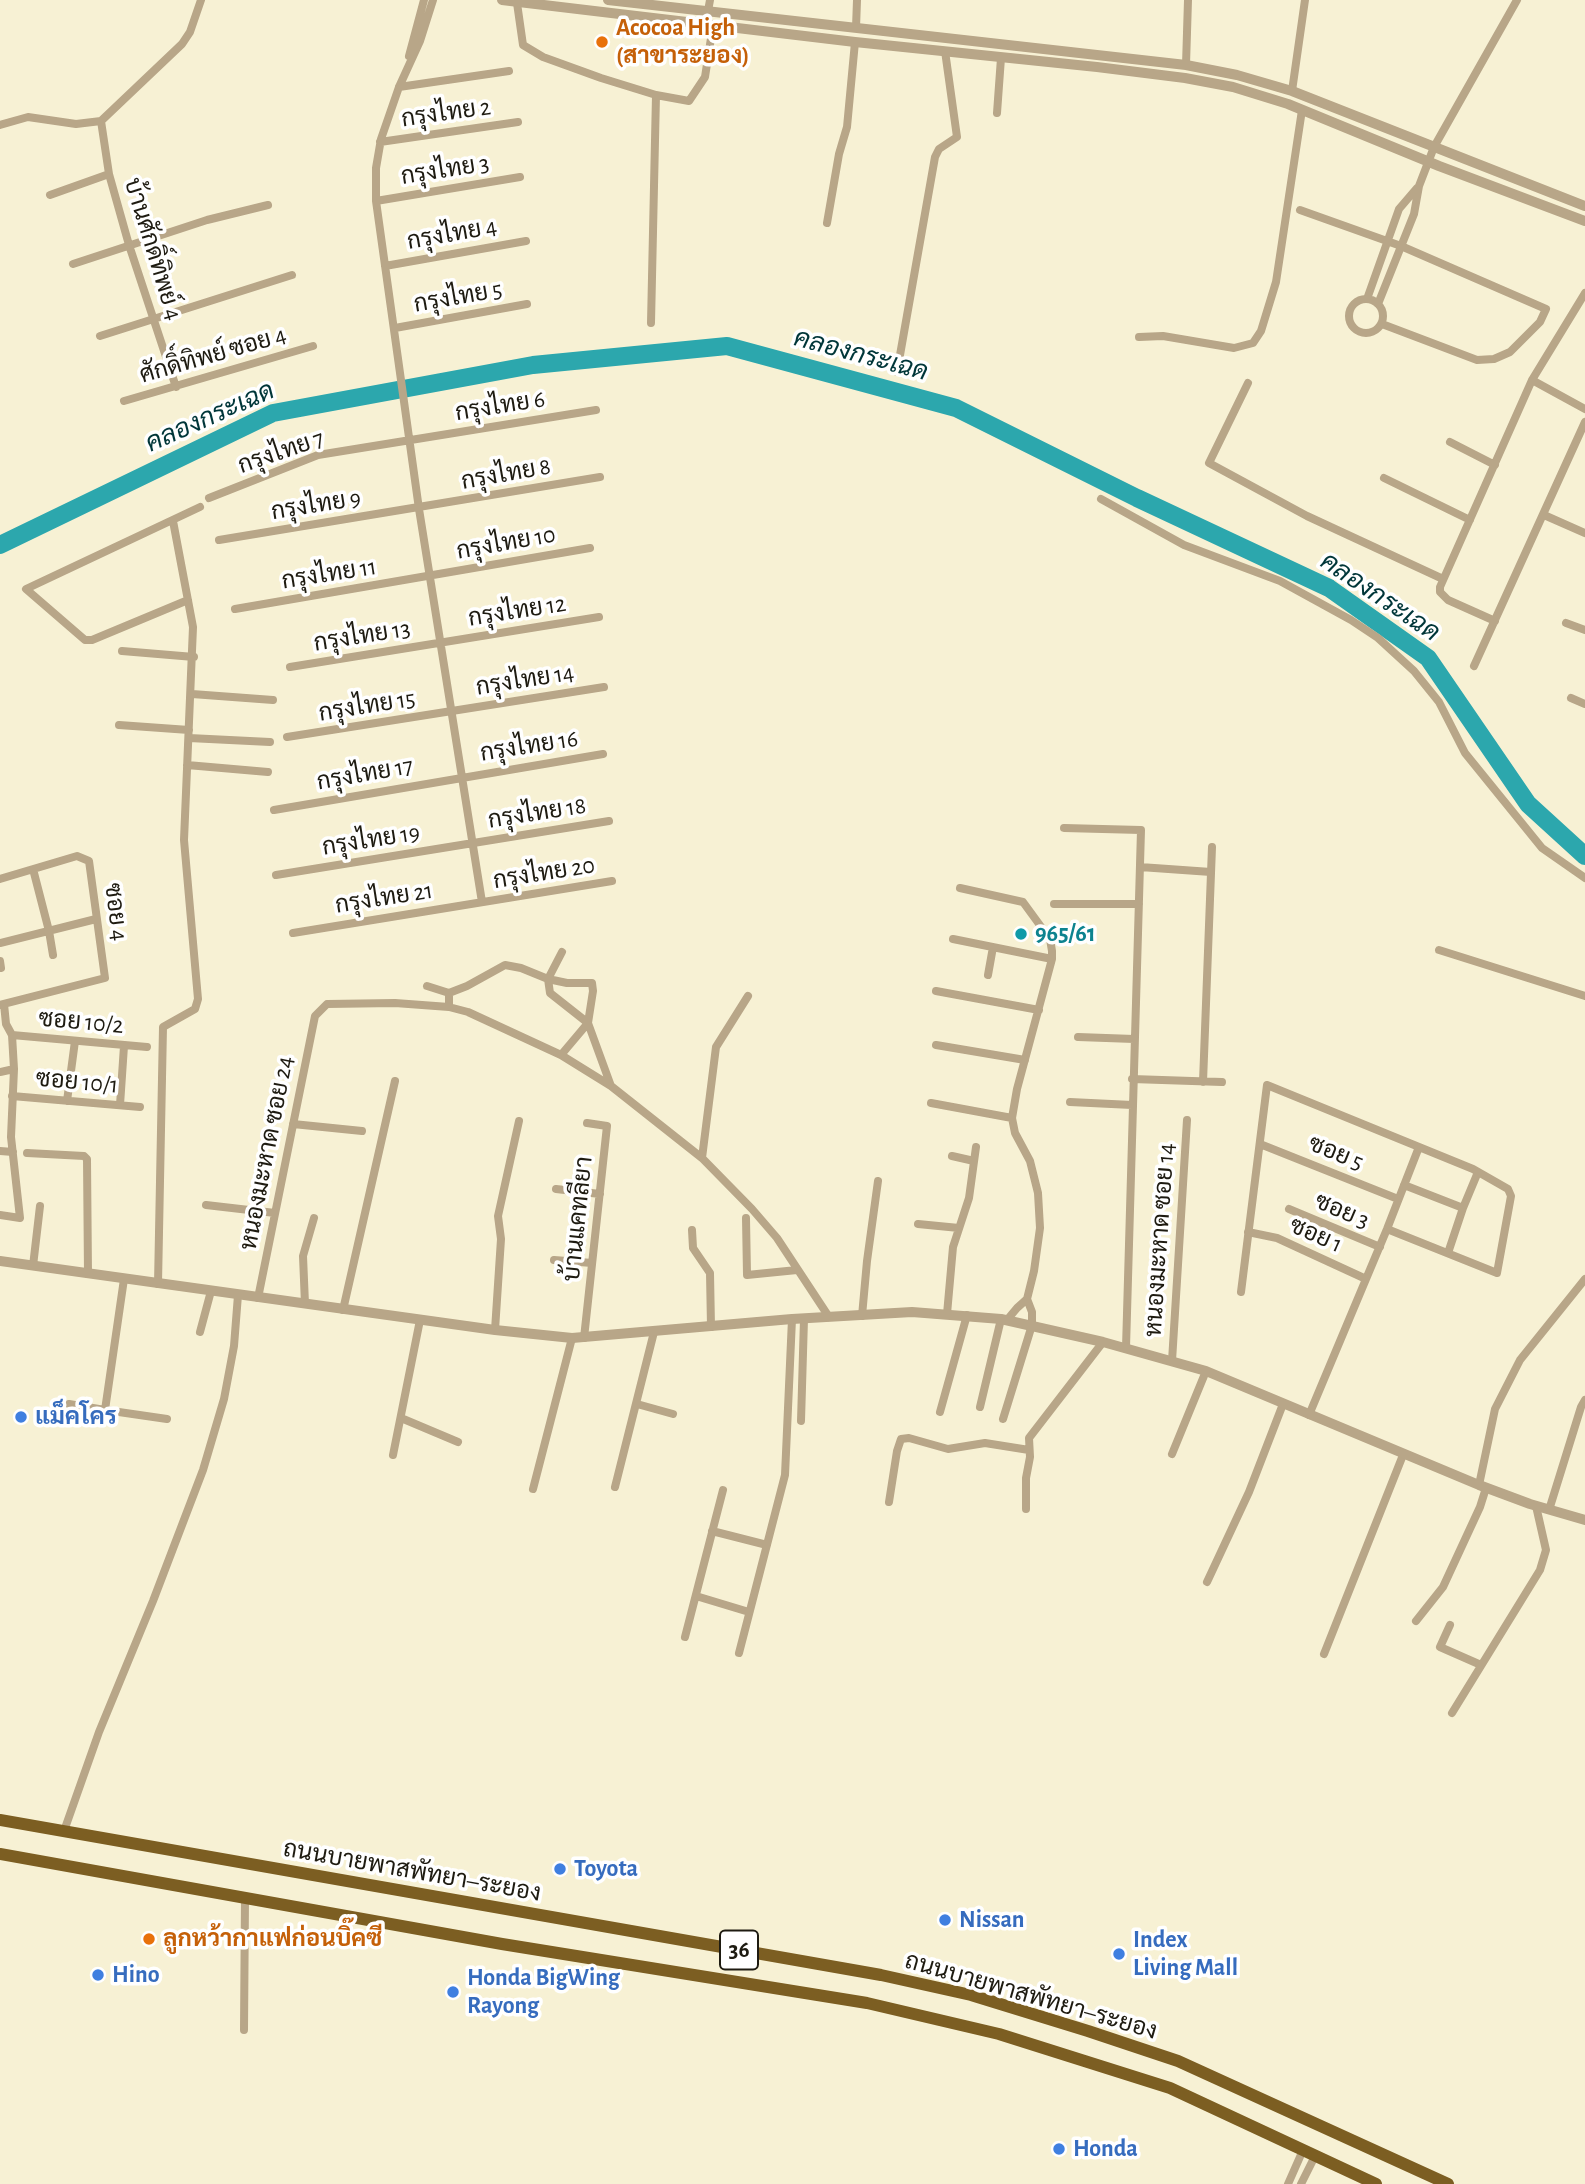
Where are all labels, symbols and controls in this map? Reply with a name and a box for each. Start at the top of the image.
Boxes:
place label: Acocoa High (สาขาระยอง) [616,14,750,70]
marker: Acocoa High (สาขาระยอง) [594,34,610,50]
street label: กรุงไทย 2 [399,92,493,134]
street label: กรุงไทย 3 [399,149,491,191]
street label: บ้านศักดิ์ทิพย์ 4 [118,174,188,324]
street label: กรุงไทย 4 [405,212,499,256]
street label: กรุงไทย 5 [412,275,504,319]
street label: ศักดิ์ทิพย์ ซอย 4 [136,320,290,390]
water label: คลองกระเฉด [791,322,931,388]
water label: คลองกระเฉด [141,375,279,459]
street label: กรุงไทย 6 [453,385,547,427]
street label: กรุงไทย 7 [234,424,328,480]
street label: กรุงไทย 8 [459,452,553,496]
street label: กรุงไทย 9 [269,484,363,526]
street label: กรุงไทย 10 [454,520,558,566]
water label: คลองกระเฉด [1314,546,1446,648]
street label: กรุงไทย 11 [280,552,378,596]
street label: กรุงไทย 12 [466,589,568,633]
street label: กรุงไทย 13 [312,614,412,658]
street label: กรุงไทย 14 [474,658,576,702]
street label: กรุงไทย 15 [317,684,417,728]
street label: กรุงไทย 16 [478,724,580,768]
street label: กรุงไทย 17 [315,751,415,797]
street label: กรุงไทย 18 [486,791,588,835]
street label: กรุงไทย 19 [320,818,422,862]
street label: กรุงไทย 20 [491,851,597,895]
street label: กรุงไทย 21 [333,876,435,920]
street label: ซอย 4 [98,881,134,943]
place label: 965/61 [1035,920,1096,948]
marker: 965/61 [1013,926,1029,942]
street label: ซอย 10/2 [37,1004,125,1040]
street label: หนองมะหาด ซอย 24 [234,1053,300,1253]
street label: ซอย 10/1 [35,1064,119,1100]
street label: ซอย 5 [1304,1129,1368,1177]
street label: หนองมะหาด ซอย 14 [1139,1142,1181,1338]
street label: บ้านแคทลียา [557,1155,599,1283]
street label: ซอย 3 [1310,1187,1374,1235]
street label: ซอย 1 [1285,1211,1347,1259]
place label: แม็คโคร [35,1403,117,1431]
marker: แม็คโคร [13,1409,29,1425]
street label: ถนนบายพาสพัทยา–ระยอง [281,1834,543,1908]
place label: Toyota [574,1855,638,1883]
marker: Toyota [552,1861,568,1877]
place label: Nissan [959,1906,1024,1934]
marker: Nissan [937,1912,953,1928]
place label: ลูกหว้ากาแฟก่อนบิ๊คซี [163,1925,382,1953]
place label: Index Living Mall [1133,1926,1238,1982]
road number: 36 [720,1930,758,1969]
marker: ลูกหว้ากาแฟก่อนบิ๊คซี [141,1931,157,1947]
street label: ถนนบายพาสพัทยา–ระยอง [901,1946,1161,2046]
marker: Index Living Mall [1111,1946,1127,1962]
place label: Hino [112,1961,160,1989]
place label: Honda BigWing Rayong [467,1964,620,2020]
marker: Hino [90,1967,106,1983]
marker: Honda BigWing Rayong [445,1984,461,2000]
place label: Honda [1073,2135,1138,2163]
marker: Honda [1051,2141,1067,2157]

